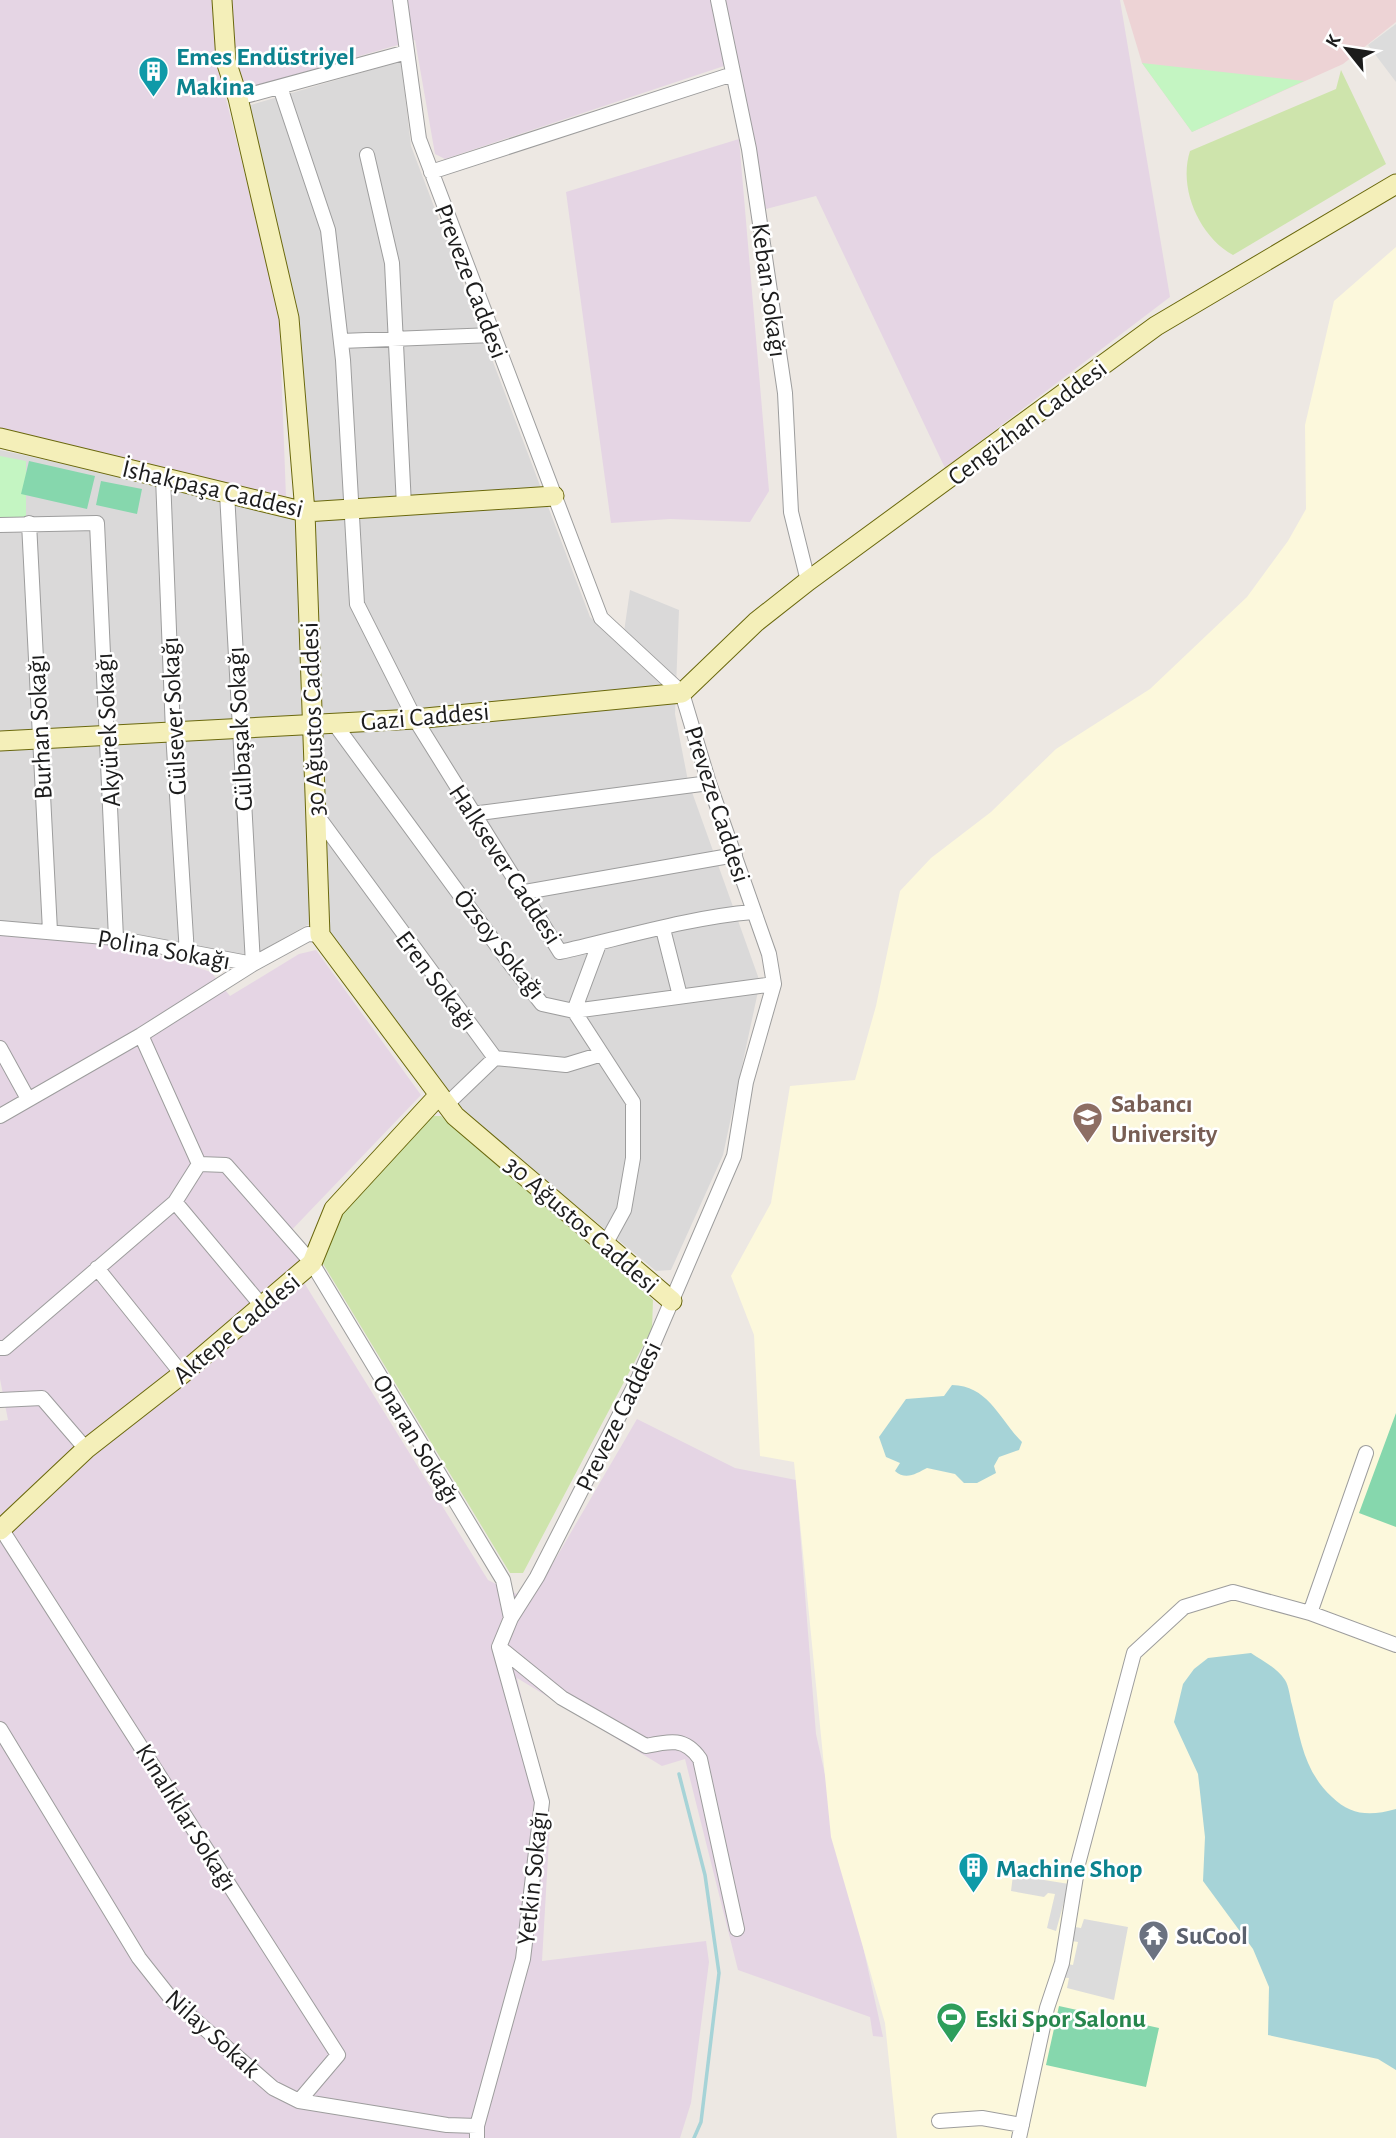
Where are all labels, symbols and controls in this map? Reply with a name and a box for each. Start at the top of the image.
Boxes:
north arrow [1312,14,1382,84]
text: K [1323,31,1345,51]
place label: Emes Endüstriyel Makina [176,44,355,100]
building icon: Emes Endüstriyel Makina [136,54,170,98]
street label: Preveze Caddesi [430,201,512,362]
street label: Keban Sokağı [747,221,791,359]
street label: Cengizhan Caddesi [943,355,1112,491]
street label: İshakpaşa Caddesi [120,455,306,522]
street label: 30 Ağustos Caddesi [297,621,329,816]
street label: Gülsever Sokağı [157,636,191,796]
street label: Gülbaşak Sokağı [223,646,257,812]
street label: Akyürek Sokağı [91,652,125,808]
street label: Burhan Sokağı [23,654,57,800]
street label: Gazi Caddesi [360,698,490,736]
street label: Preveze Caddesi [679,723,755,886]
street label: Halksever Caddesi [444,780,566,949]
street label: Özsoy Sokağı [448,884,551,1004]
street label: Polina Sokağı [95,926,232,974]
street label: Eren Sokağı [391,926,482,1035]
place label: Sabancı University [1111,1091,1218,1147]
school or university icon: Sabancı University [1071,1101,1105,1145]
street label: 30 Ağustos Caddesi [500,1151,663,1298]
street label: Aktepe Caddesi [168,1268,305,1389]
street label: Preveze Caddesi [571,1337,666,1495]
street label: Onaran Sokağı [367,1370,465,1509]
street label: Kınalıklar Sokağı [131,1739,242,1896]
street label: Yetkin Sokağı [513,1810,553,1947]
building icon: Machine Shop [956,1851,990,1895]
place label: Machine Shop [996,1856,1142,1882]
temple icon: SuCool [1136,1918,1170,1962]
place label: SuCool [1176,1923,1248,1949]
street label: Nilay Sokak [160,1985,265,2083]
sports icon: Eski Spor Salonu [935,2001,969,2045]
place label: Eski Spor Salonu [975,2006,1146,2032]

